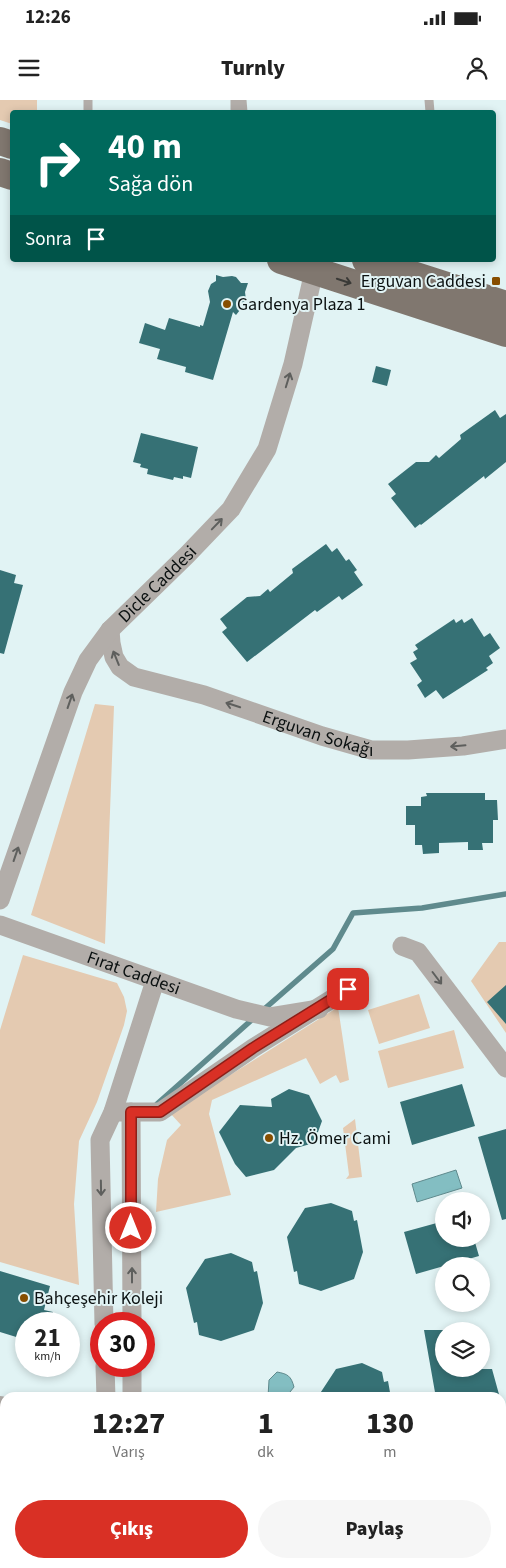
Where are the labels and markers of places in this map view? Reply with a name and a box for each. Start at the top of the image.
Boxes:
place label: Erguvan Caddesi [361,269,486,294]
marker: Erguvan Caddesi [490,275,502,287]
place label: Gardenya Plaza 1 [237,292,365,317]
marker: Gardenya Plaza 1 [221,298,233,310]
pin [327,968,369,1010]
place label: Hz. Ömer Cami [279,1126,391,1151]
marker: Hz. Ömer Cami [263,1132,275,1144]
place label: Bahçeşehir Koleji [34,1286,163,1311]
marker: Bahçeşehir Koleji [18,1292,30,1304]

